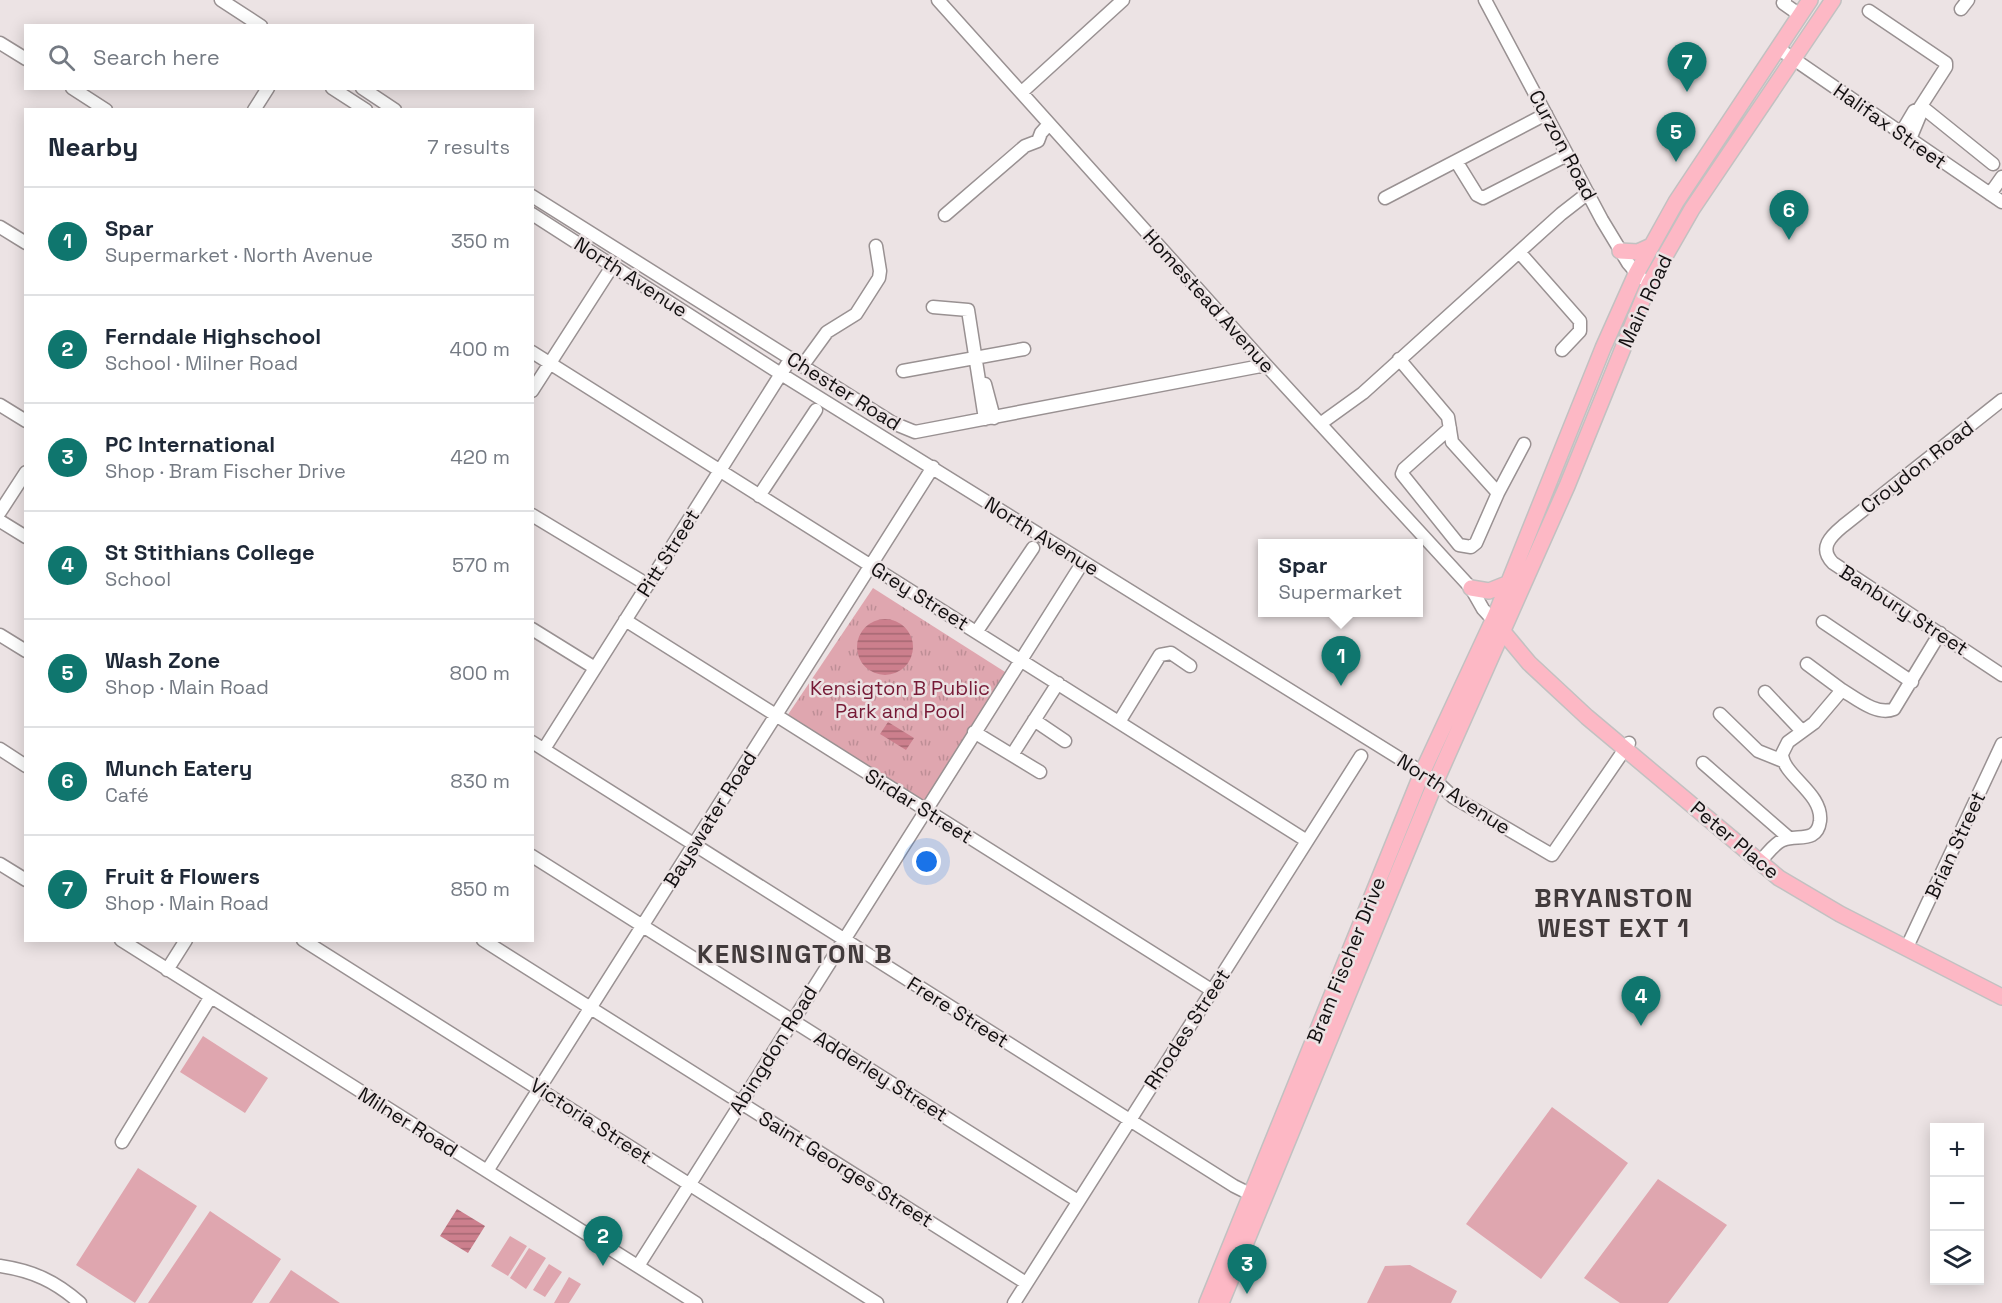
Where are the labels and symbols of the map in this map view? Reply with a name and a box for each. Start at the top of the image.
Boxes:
pin: 7 [1668,42,1706,92]
street label: Halifax Street [1828,77,1952,175]
street label: Curzon Road [1523,85,1603,205]
pin: 5 [1656,112,1696,162]
pin: 6 [1770,190,1808,240]
street label: Homestead Avenue [1137,224,1281,378]
street label: North Avenue [569,231,693,323]
street label: Main Road [1612,250,1678,352]
street label: Chester Road [782,346,906,436]
street label: Croydon Road [1855,415,1979,519]
street label: North Avenue [980,490,1104,582]
street label: Pitt Street [631,504,705,602]
street label: Grey Street [866,556,974,636]
street label: Banbury Street [1835,559,1973,661]
pin: 1 [1322,636,1360,686]
park label: Kensigton B Public Park and Pool [810,675,990,724]
street label: Bayswater Road [658,746,762,892]
street label: North Avenue [1392,748,1516,840]
street label: Sirdar Street [860,763,978,849]
street label: Brian Street [1919,787,1991,903]
street label: Peter Place [1685,795,1785,885]
your location [912,847,941,876]
street label: Bram Fischer Drive [1301,873,1391,1047]
district label: BRYANSTON WEST EXT 1 [1534,881,1694,945]
district label: KENSINGTON B [697,937,893,971]
street label: Rhodes Street [1138,964,1236,1094]
street label: Frere Street [902,970,1014,1054]
pin: 4 [1622,976,1660,1026]
street label: Abingdon Road [723,981,823,1119]
street label: Adderley Street [809,1024,953,1128]
street label: Victoria Street [525,1072,657,1170]
street label: Milner Road [353,1081,463,1163]
street label: Saint Georges Street [754,1105,938,1233]
pin: 2 [584,1216,622,1266]
pin: 3 [1228,1244,1266,1294]

